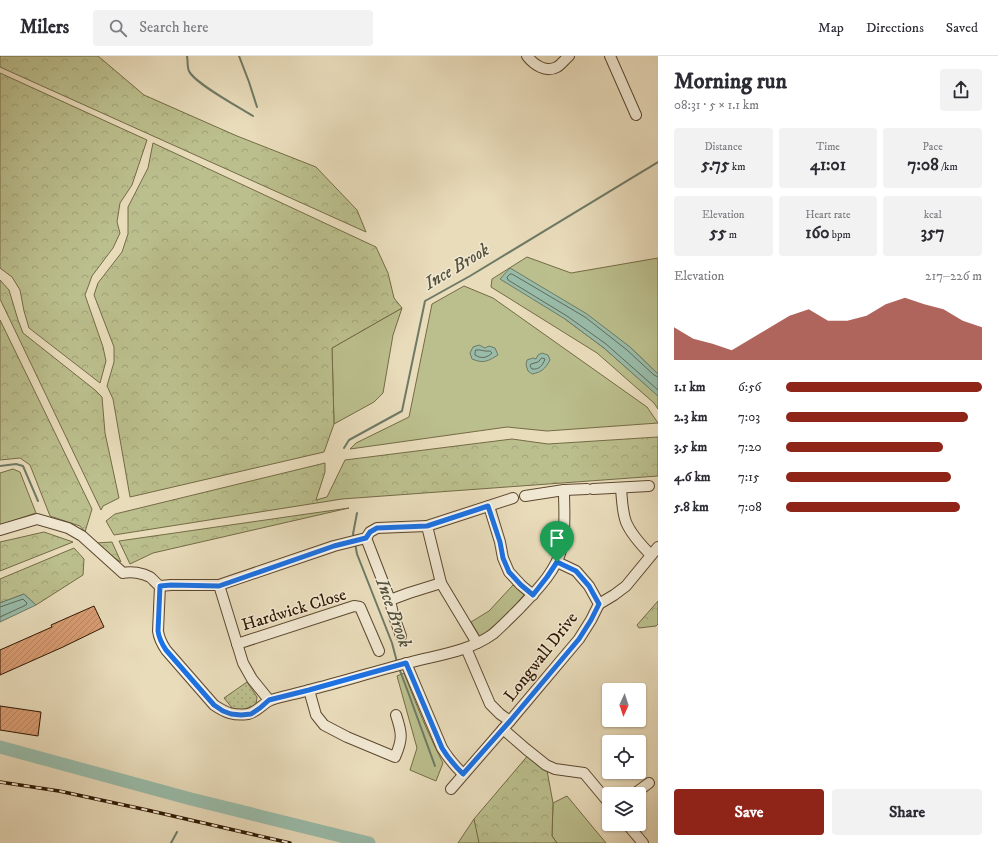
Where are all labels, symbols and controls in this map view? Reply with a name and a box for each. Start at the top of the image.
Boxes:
search box [93,10,373,46]
text: Milers [20,16,69,39]
icon: search [107,17,129,39]
text: Search here [139,18,209,37]
text: Map [818,19,844,37]
text: Directions [866,19,924,37]
text: Saved [946,19,978,37]
text: Morning run [674,68,787,95]
button: share [940,69,982,111]
text: 08:31 · 5 × 1.1 km [674,97,759,113]
text: Distance [704,140,742,154]
text: Time [816,140,840,154]
text: Pace [922,140,943,154]
text: 5.75 [701,154,729,176]
text: 41:01 [810,154,846,176]
text: 7:08 [908,154,939,176]
text: km [729,160,746,174]
text: /km [939,160,958,174]
text: Elevation [702,208,745,222]
text: Heart rate [805,208,851,222]
text: kcal [924,208,942,222]
text: 55 [710,222,726,244]
text: 160 [805,222,829,244]
text: 357 [921,222,945,244]
text: m [726,228,737,242]
text: bpm [829,228,851,242]
water label: Ince Brook [420,239,494,295]
text: Elevation [674,268,724,284]
text: 217–226 m [925,268,982,284]
text: 1.1 km [674,379,706,395]
text: 6:56 [738,379,761,395]
text: 2.3 km [674,409,708,425]
text: 7:03 [738,409,760,425]
text: 3.5 km [674,439,707,455]
text: 7:20 [738,439,762,455]
text: 4.6 km [674,469,711,485]
text: 7:15 [738,469,759,485]
text: 5.8 km [674,499,709,515]
text: 7:08 [738,499,762,515]
pin [540,521,574,562]
icon: arrive [546,527,568,549]
water label: Ince Brook [370,575,416,651]
street label: Hardwick Close [239,584,349,636]
street label: Longwall Drive [499,608,583,706]
north arrow [602,683,646,727]
map controls [602,683,646,831]
button: locate [602,735,646,779]
button: layers [602,787,646,831]
button: Save [674,789,824,835]
button: Share [832,789,982,835]

